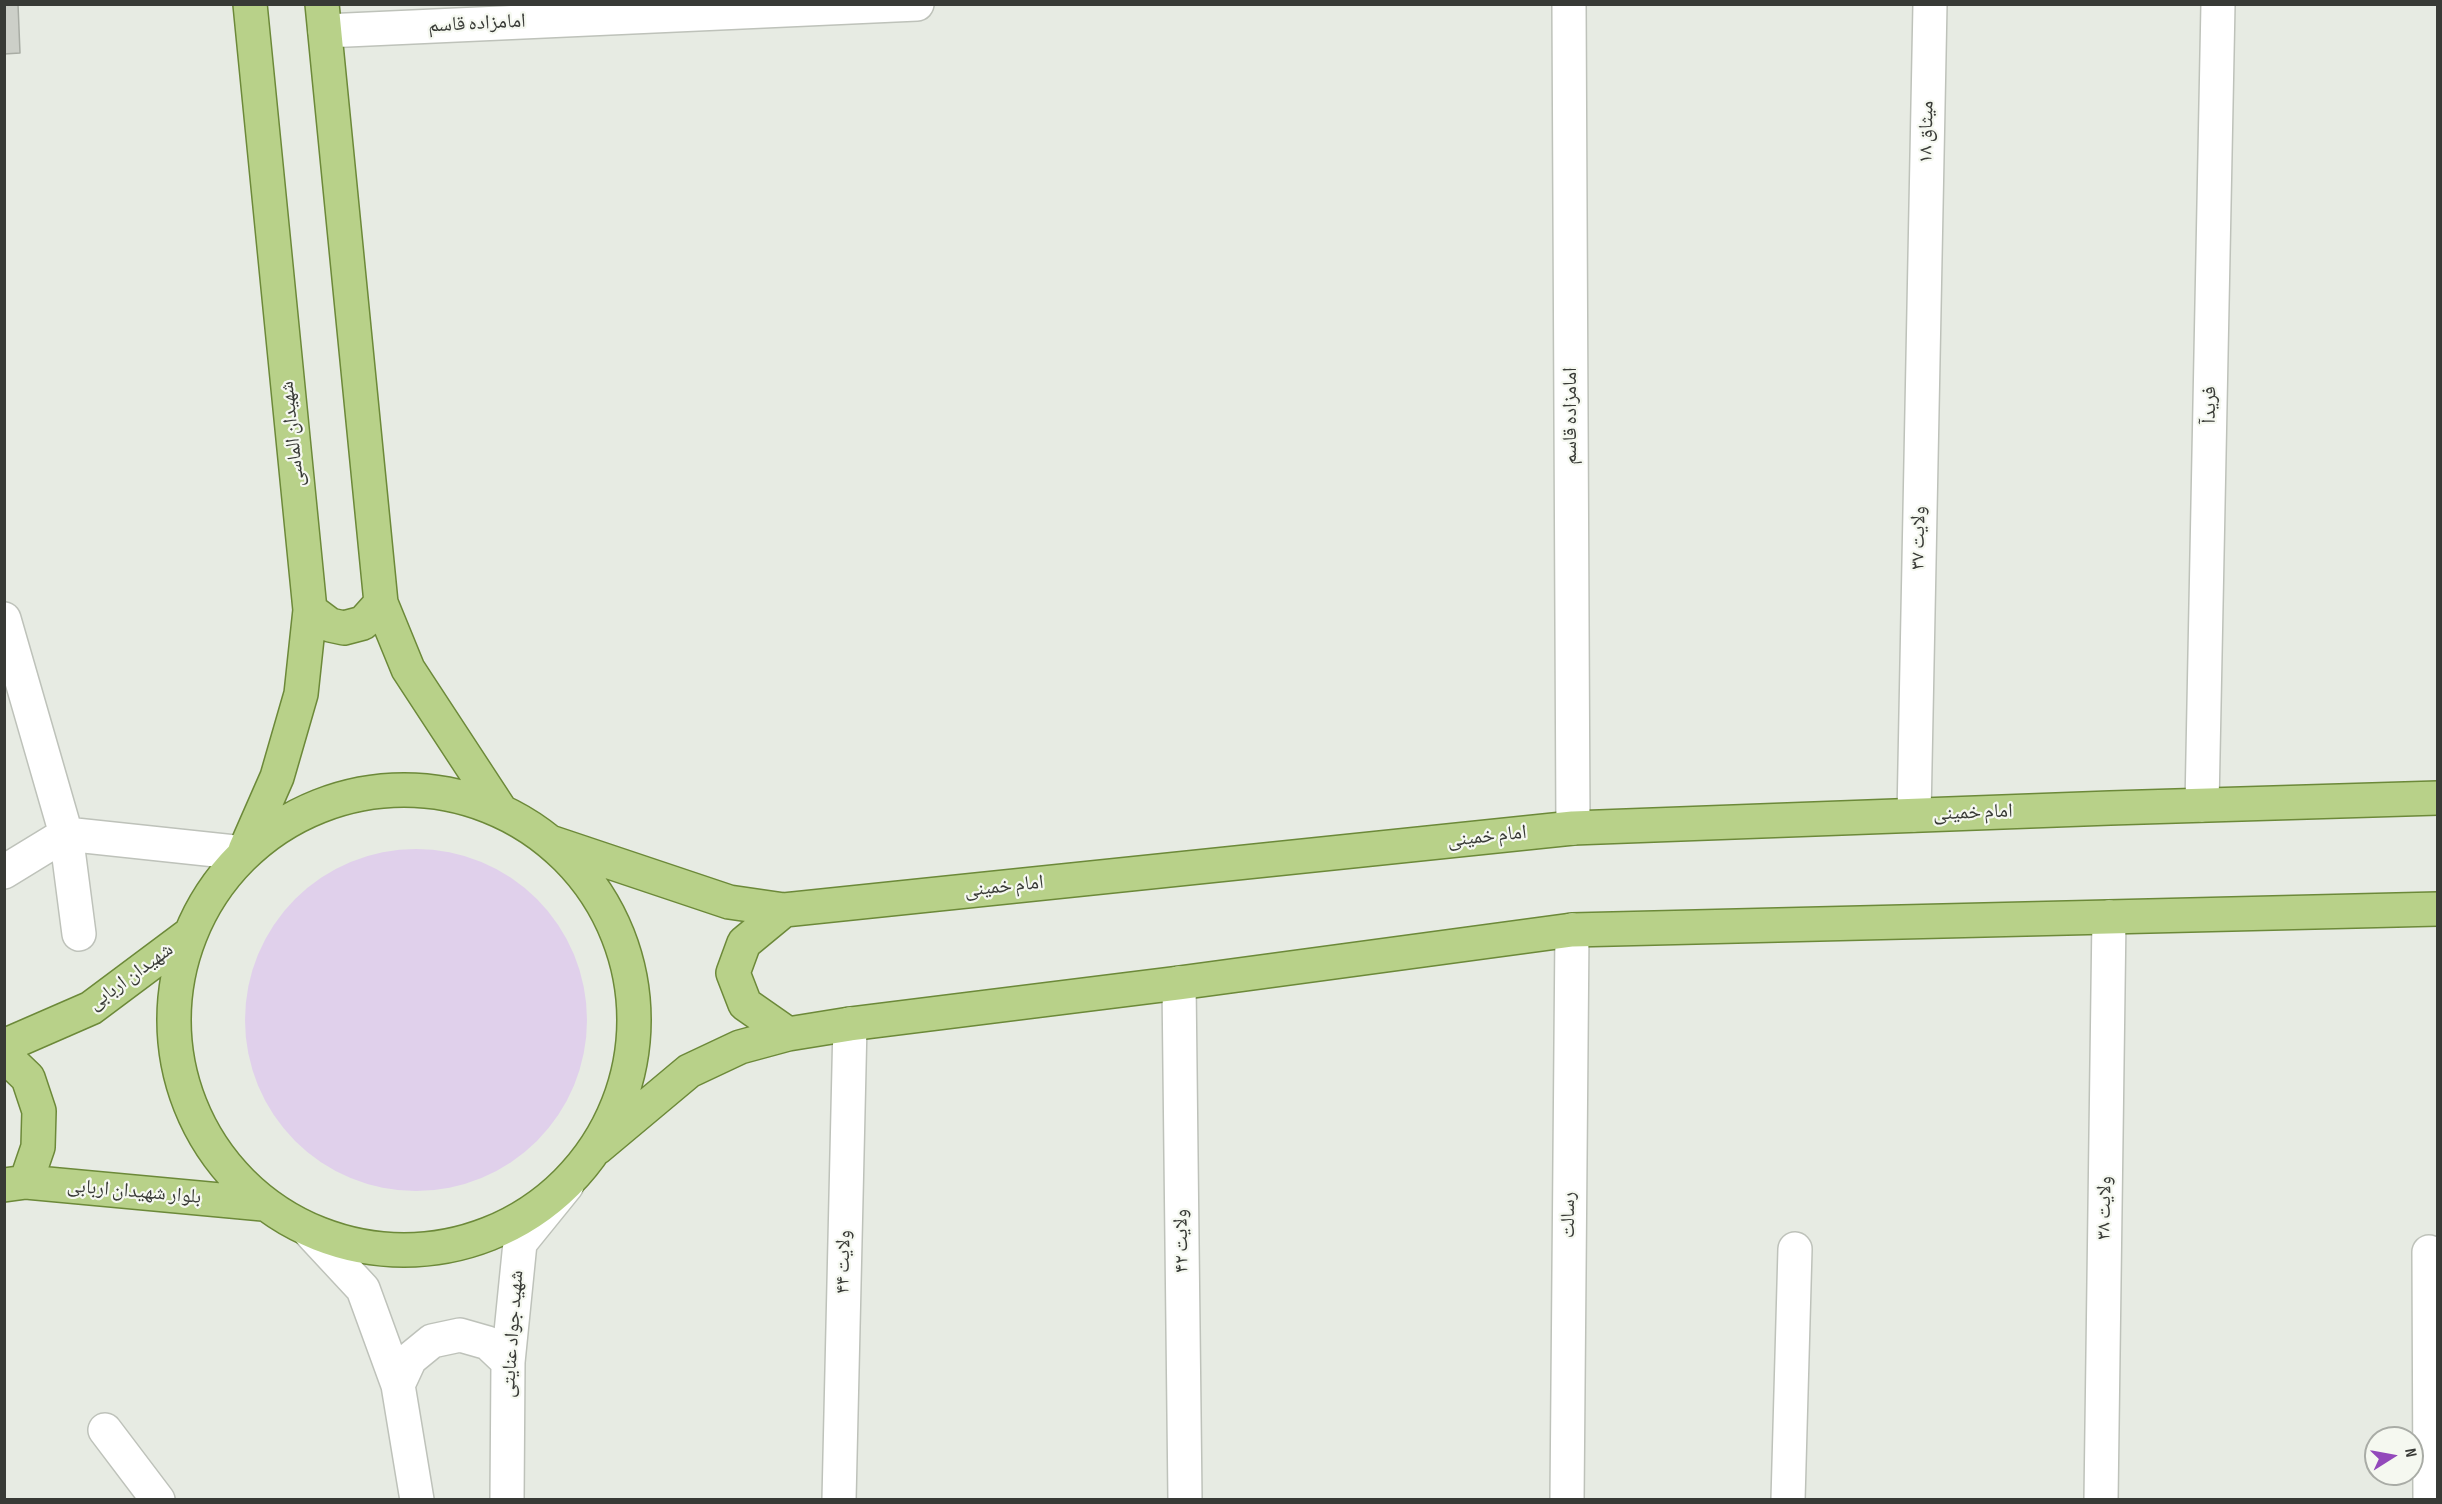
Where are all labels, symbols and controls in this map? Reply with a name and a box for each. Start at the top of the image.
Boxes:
street label: امامزاده قاسم [428,9,526,39]
street label: میثاق ۱۸ [1914,100,1940,164]
street label: امامزاده قاسم [1559,367,1583,465]
street label: شهیدان الماسی [276,380,310,488]
street label: فریدآ [2198,386,2222,424]
street label: ولایت ۳۷ [1906,506,1932,570]
street label: امام خمینی [1933,800,2013,826]
street label: امام خمینی [1446,821,1528,853]
street label: امام خمینی [963,871,1045,903]
street label: شهیدان اربابی [84,938,178,1016]
street label: بلوار شهیدان اربابی [66,1174,202,1210]
street label: ولایت ۳۸ [2092,1176,2118,1240]
street label: رسالت [1557,1192,1581,1238]
street label: ولایت ۴۲ [1169,1209,1195,1273]
street label: ولایت ۴۴ [831,1230,857,1294]
street label: شهید جواد عنایتی [497,1269,529,1399]
north arrow [2364,1426,2424,1486]
text: N [2400,1447,2420,1459]

